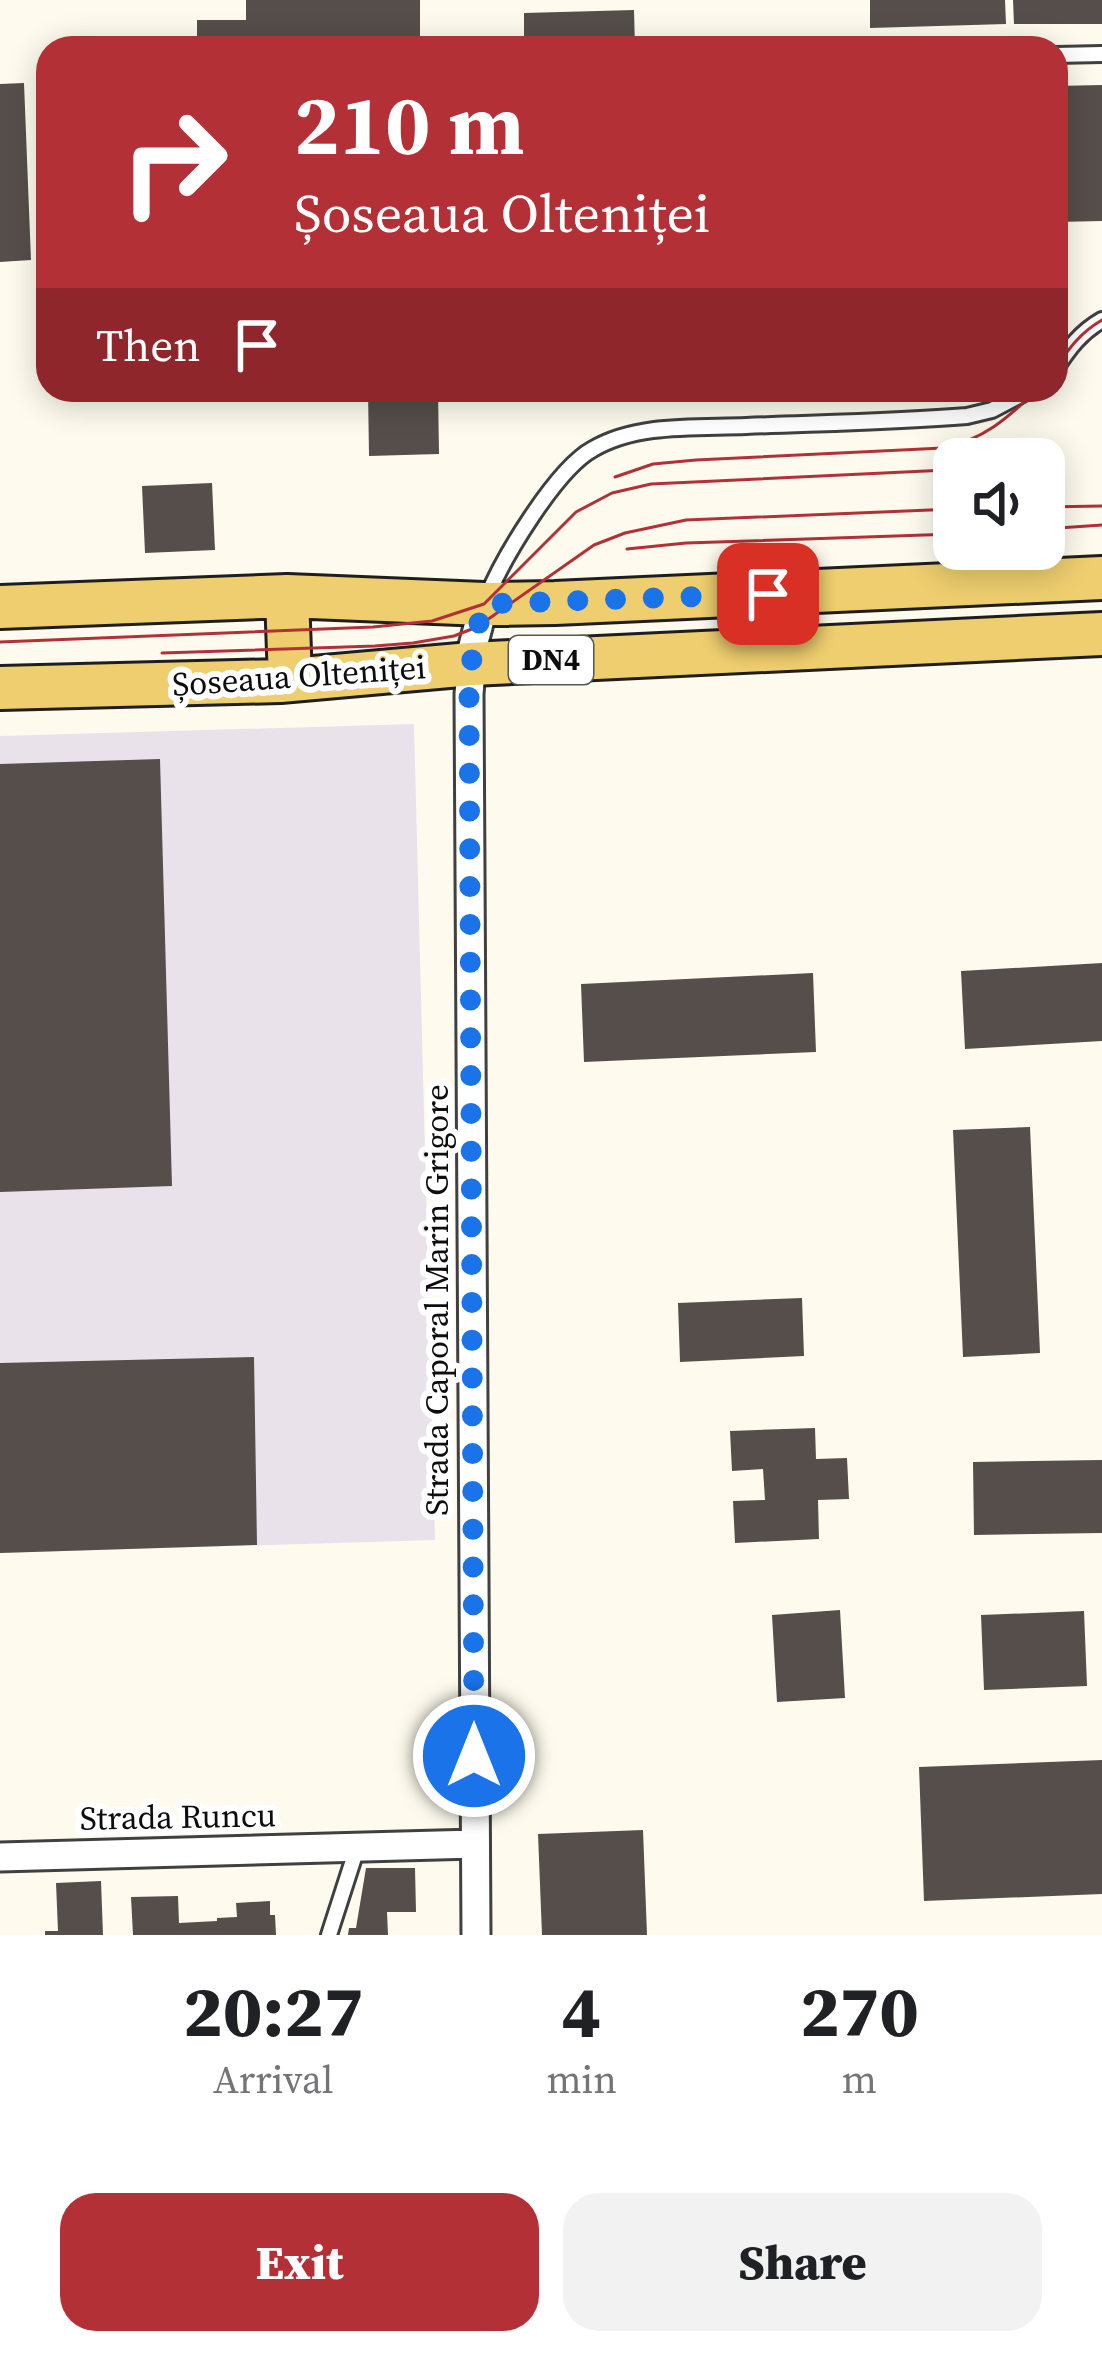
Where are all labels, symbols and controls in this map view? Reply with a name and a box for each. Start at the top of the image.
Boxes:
text: 210 m [294,67,525,182]
icon: right [96,84,252,240]
text: Șoseaua Olteniței [294,176,710,250]
icon: arrive [224,312,290,378]
text: Then [96,314,200,376]
map controls [933,438,1065,570]
button: sound [933,438,1065,570]
pin [717,543,819,645]
icon: arrive [735,561,801,627]
road number: DN4 [509,636,593,684]
street label: Șoseaua Olteniței [171,644,427,707]
street label: Strada Caporal Marin Grigore [414,1084,459,1516]
position arrow [411,1693,537,1819]
street label: Strada Runcu [79,1792,277,1841]
text: 20:27 [183,1961,363,2060]
text: 4 [562,1961,601,2060]
text: 270 [800,1961,919,2060]
text: Arrival [213,2053,333,2106]
text: min [546,2053,617,2106]
text: m [842,2053,877,2106]
button: Exit [60,2193,539,2331]
button: Share [563,2193,1042,2331]

